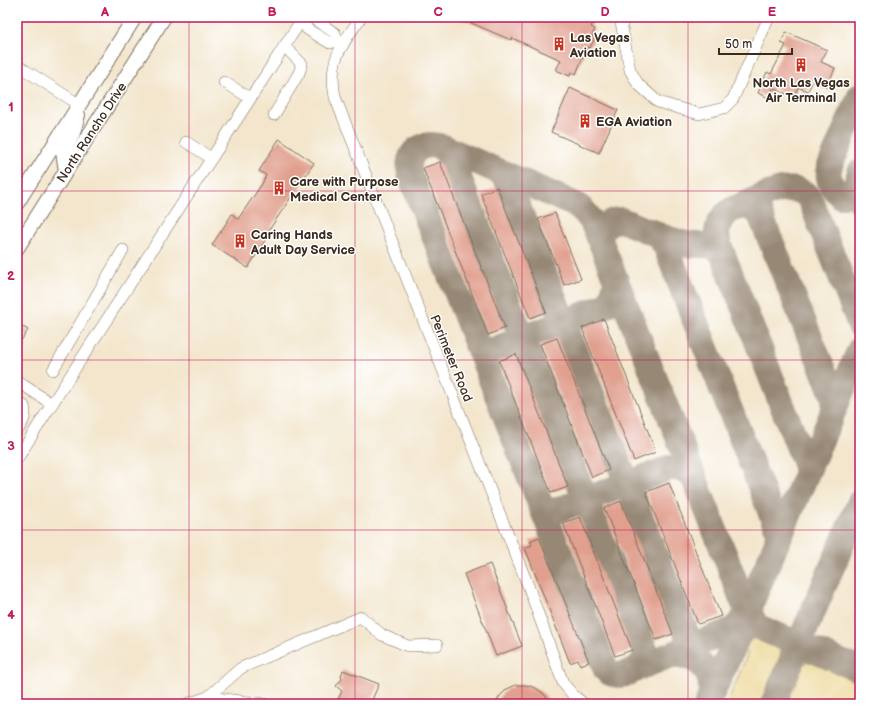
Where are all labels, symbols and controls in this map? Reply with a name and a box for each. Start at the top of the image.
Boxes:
text: A [100,4,109,20]
text: B [267,4,277,20]
text: C [433,4,443,20]
text: D [600,4,610,20]
text: E [768,4,777,20]
place label: Las Vegas Aviation [569,30,630,61]
scale bar [719,30,792,56]
building icon: Las Vegas Aviation [551,36,567,52]
text: 50 m [725,37,752,52]
building icon: North Las Vegas Air Terminal [793,57,809,73]
place label: North Las Vegas Air Terminal [752,75,850,106]
street label: North Rancho Drive [53,79,130,186]
text: 1 [8,99,14,115]
building icon: EGA Aviation [577,113,593,129]
place label: EGA Aviation [596,114,672,130]
place label: Care with Purpose Medical Center [290,174,399,205]
building icon: Care with Purpose Medical Center [271,180,287,196]
place label: Caring Hands Adult Day Service [250,227,356,258]
building icon: Caring Hands Adult Day Service [232,233,248,249]
text: 2 [7,268,15,284]
street label: Perimeter Road [426,312,476,404]
text: 3 [7,438,15,454]
text: 4 [7,607,15,623]

